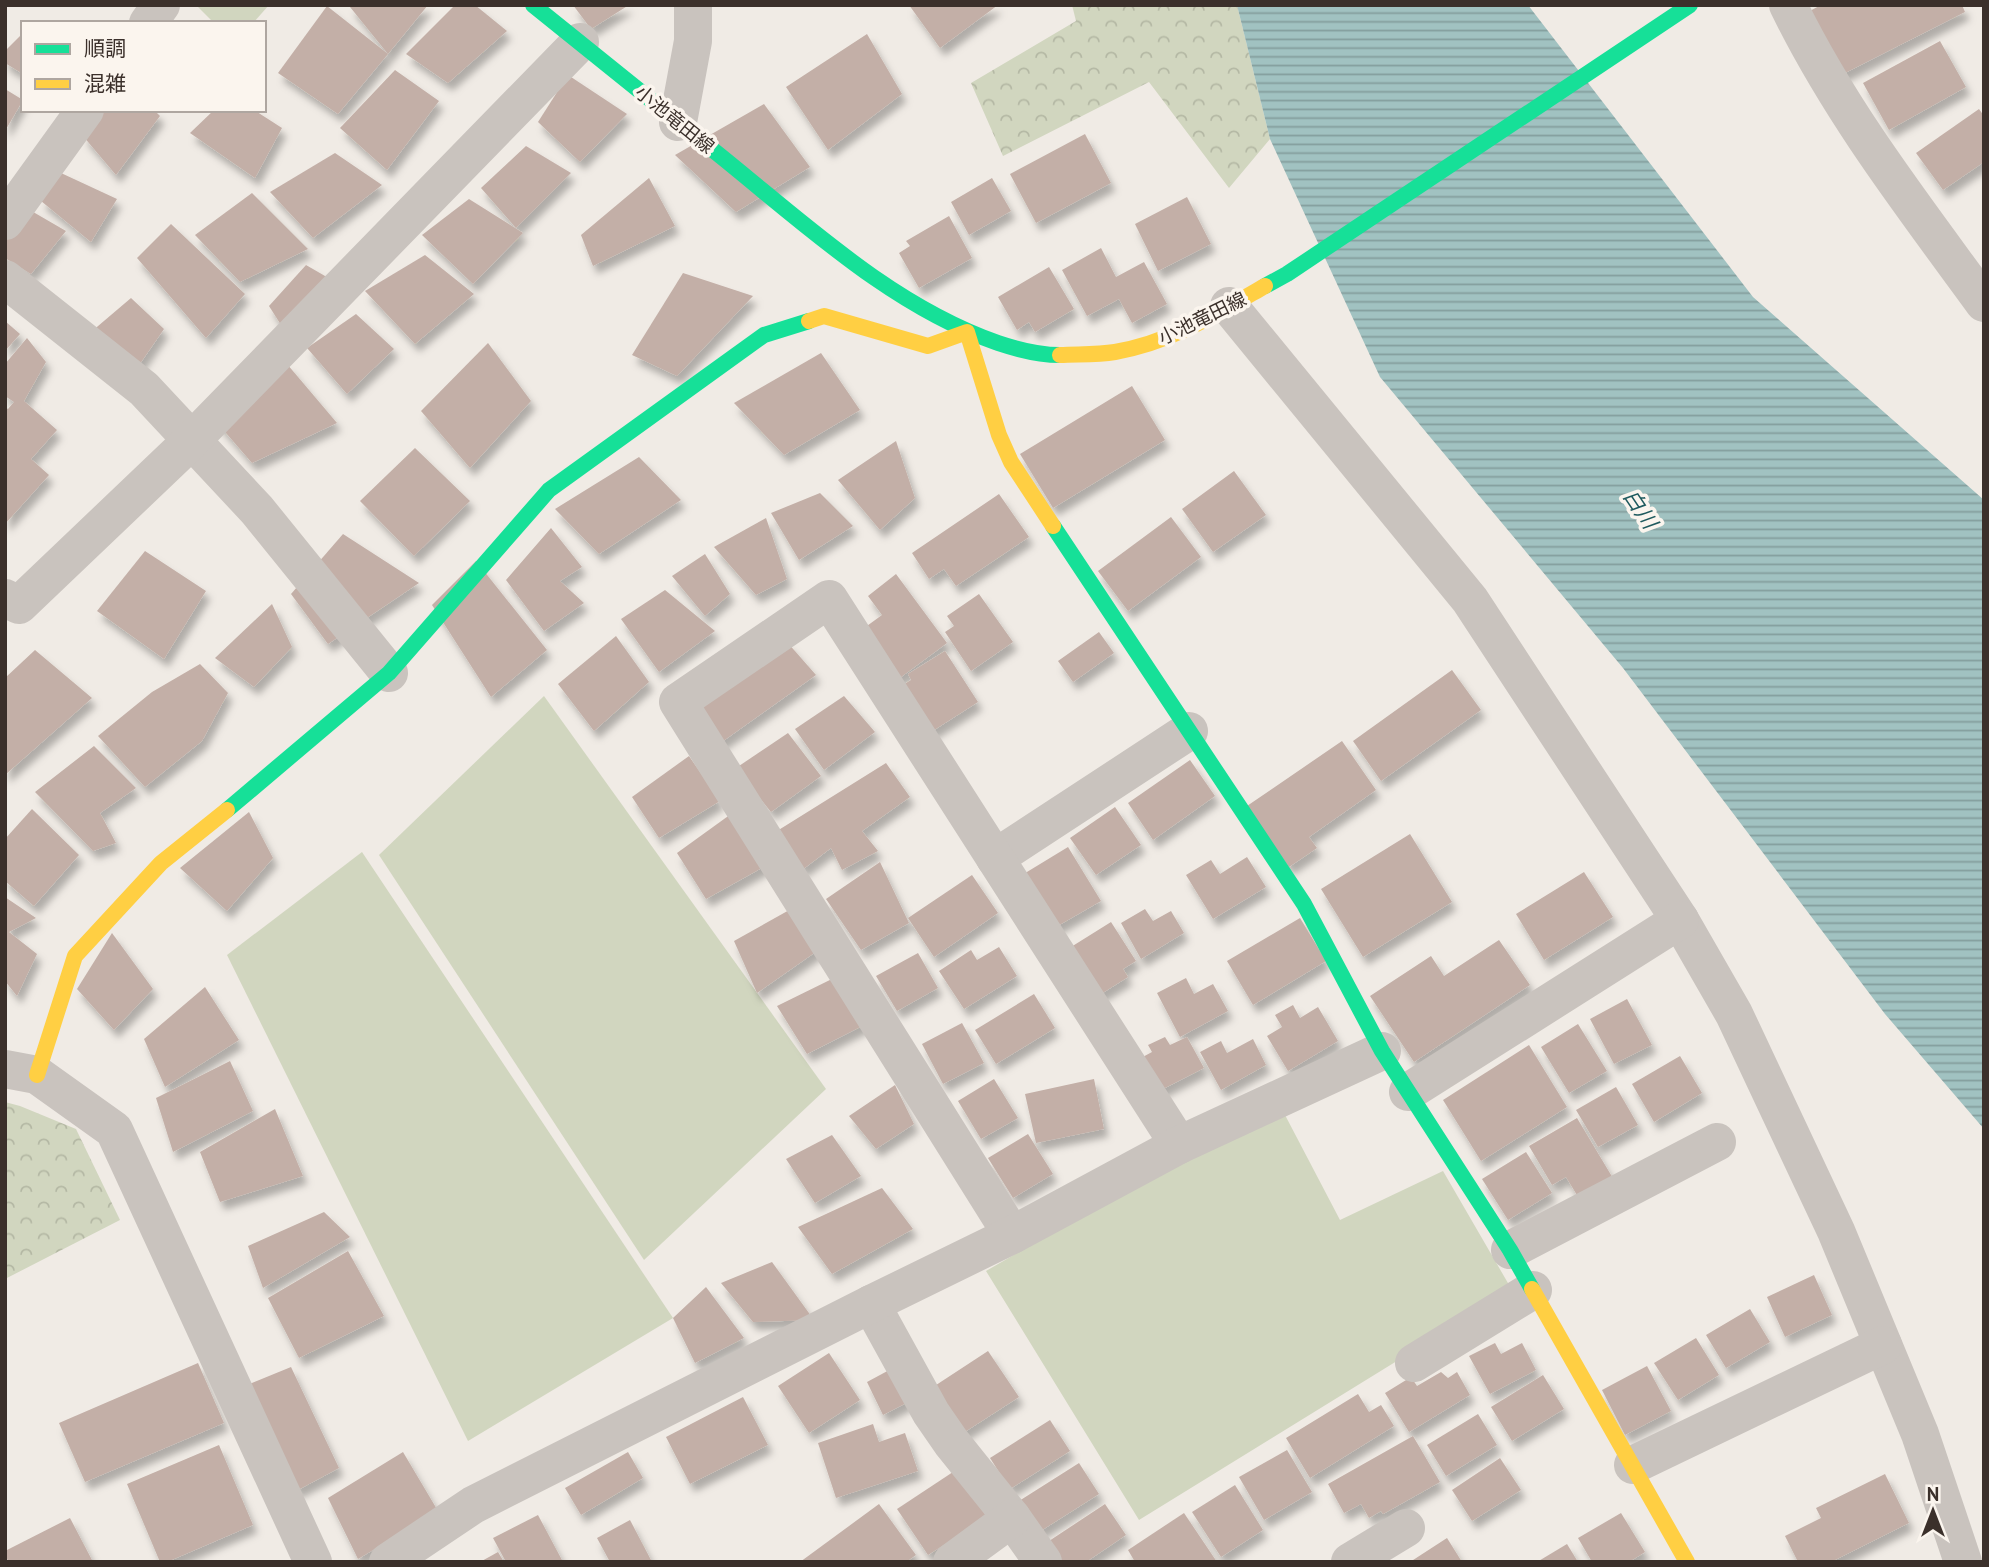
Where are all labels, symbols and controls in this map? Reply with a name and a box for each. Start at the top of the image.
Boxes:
legend [21,21,266,112]
text: 順調 [84,35,126,62]
text: 混雑 [84,70,126,97]
street label: 小池竜田線 [631,80,719,158]
street label: 小池竜田線 [1154,286,1250,350]
water label: 白川 [1617,484,1664,535]
north arrow [1898,1476,1968,1546]
text: N [1927,1482,1939,1506]

